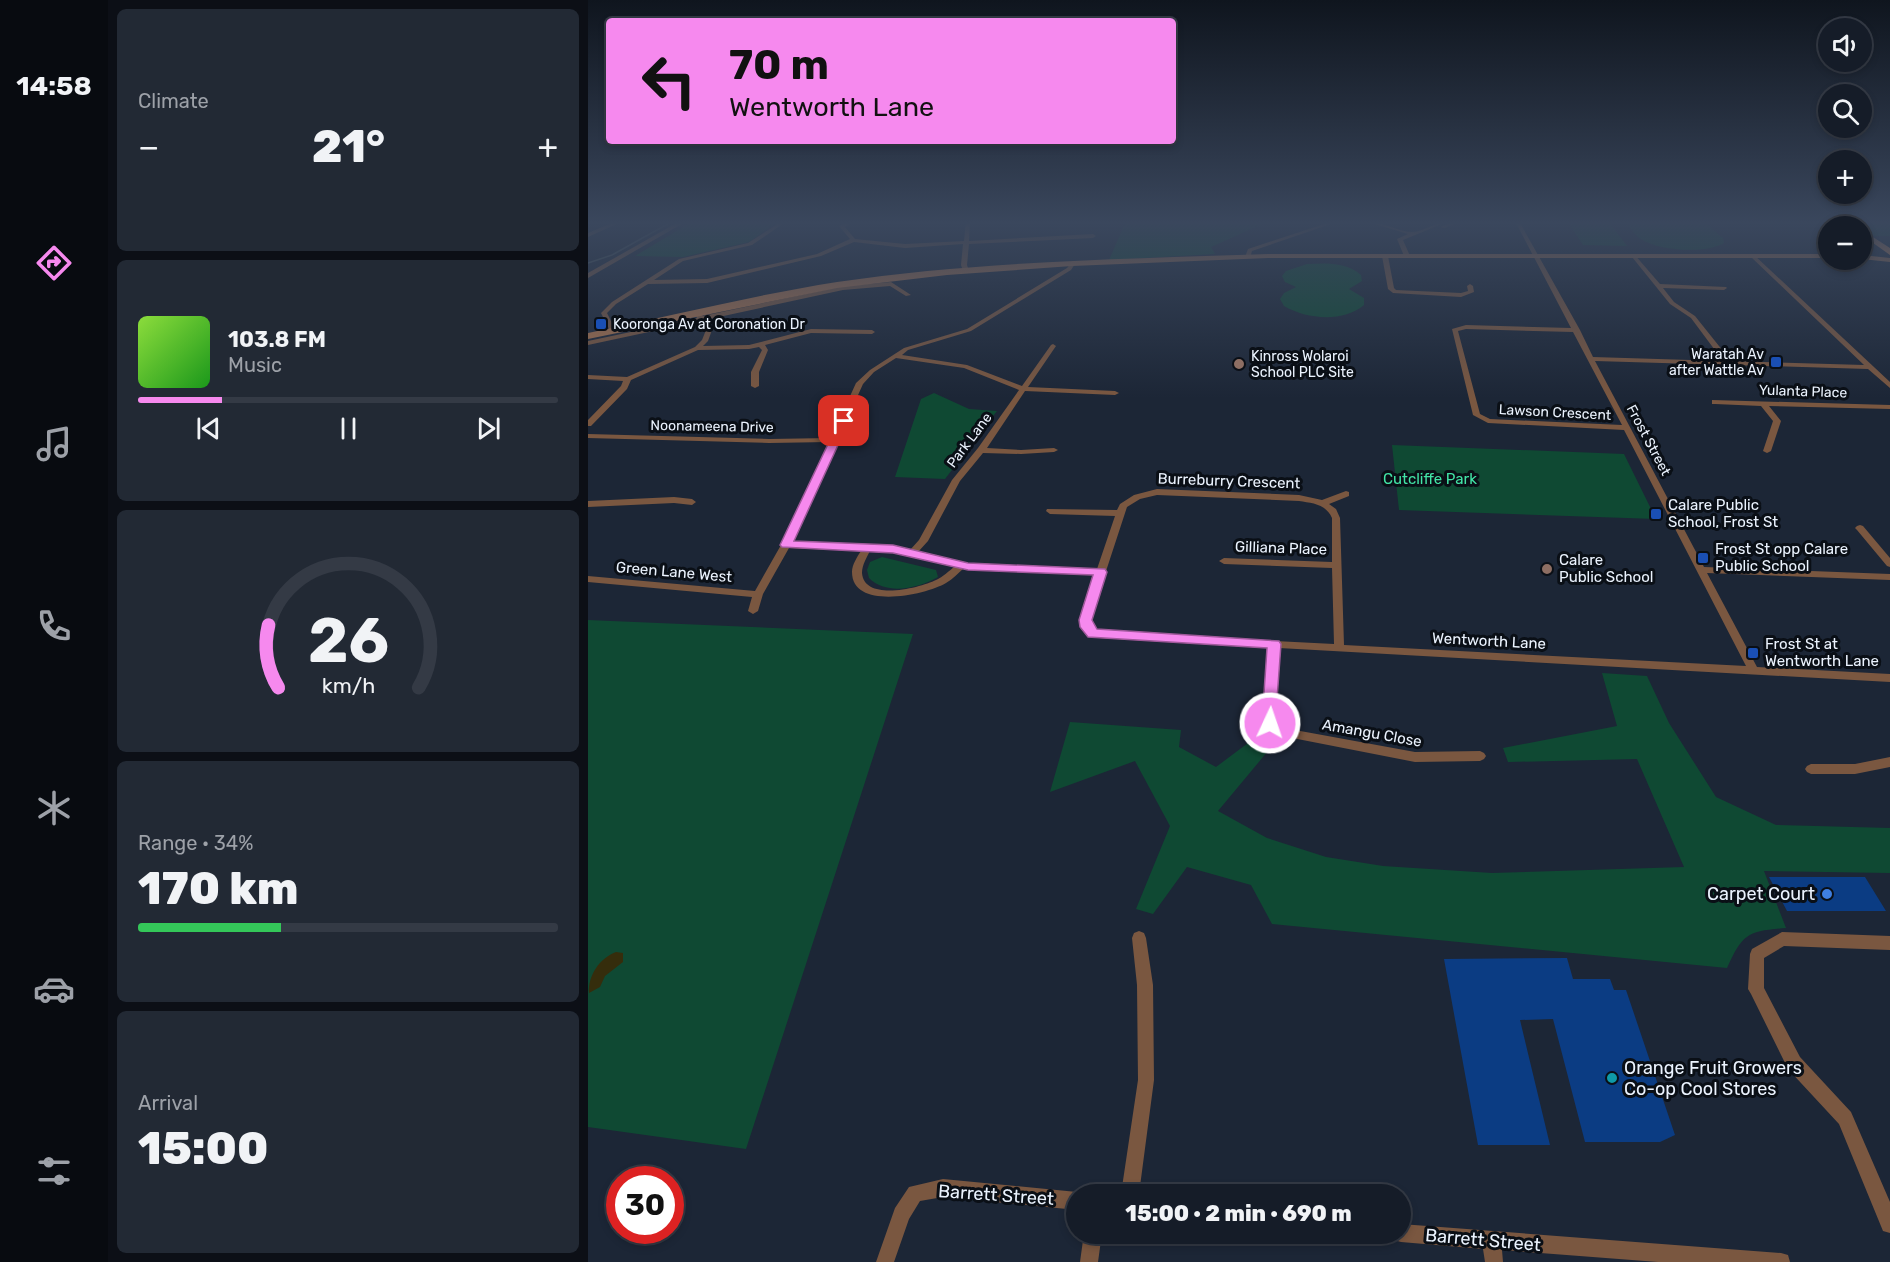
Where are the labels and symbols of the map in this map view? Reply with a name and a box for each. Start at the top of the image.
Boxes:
place label: Kooronga Av at Coronation Dr [613,316,805,333]
marker: Kooronga Av at Coronation Dr [594,317,608,331]
place label: Waratah Av after Wattle Av [1669,346,1764,379]
place label: Kinross Wolaroi School PLC Site [1251,348,1354,381]
marker: Waratah Av after Wattle Av [1769,355,1783,369]
marker: Kinross Wolaroi School PLC Site [1232,357,1246,371]
street label: Yulanta Place [1759,381,1848,402]
pin [818,395,869,446]
street label: Lawson Crescent [1498,401,1612,424]
street label: Frost Street [1623,402,1675,479]
street label: Park Lane [943,409,996,471]
street label: Noonameena Drive [650,417,774,436]
street label: Burreburry Crescent [1157,470,1301,492]
park label: Cutcliffe Park [1383,470,1477,488]
place label: Calare Public School, Frost St [1668,496,1778,531]
marker: Calare Public School, Frost St [1649,507,1663,521]
street label: Gilliana Place [1235,537,1327,559]
place label: Frost St opp Calare Public School [1715,540,1848,575]
place label: Calare Public School [1559,551,1653,586]
marker: Frost St opp Calare Public School [1696,551,1710,565]
street label: Green Lane West [615,558,733,586]
marker: Calare Public School [1540,562,1554,576]
street label: Wentworth Lane [1432,629,1546,653]
place label: Frost St at Wentworth Lane [1765,635,1879,670]
marker: Frost St at Wentworth Lane [1746,646,1760,660]
position arrow [1238,691,1302,755]
street label: Amangu Close [1321,715,1423,751]
place label: Carpet Court [1707,883,1815,905]
marker: Carpet Court [1820,887,1834,901]
place label: Orange Fruit Growers Co-op Cool Stores [1624,1057,1802,1100]
marker: Orange Fruit Growers Co-op Cool Stores [1605,1071,1619,1085]
speed limit sign: 30 [606,1166,684,1244]
street label: Barrett Street [937,1180,1055,1210]
street label: Barrett Street [1424,1224,1542,1256]

